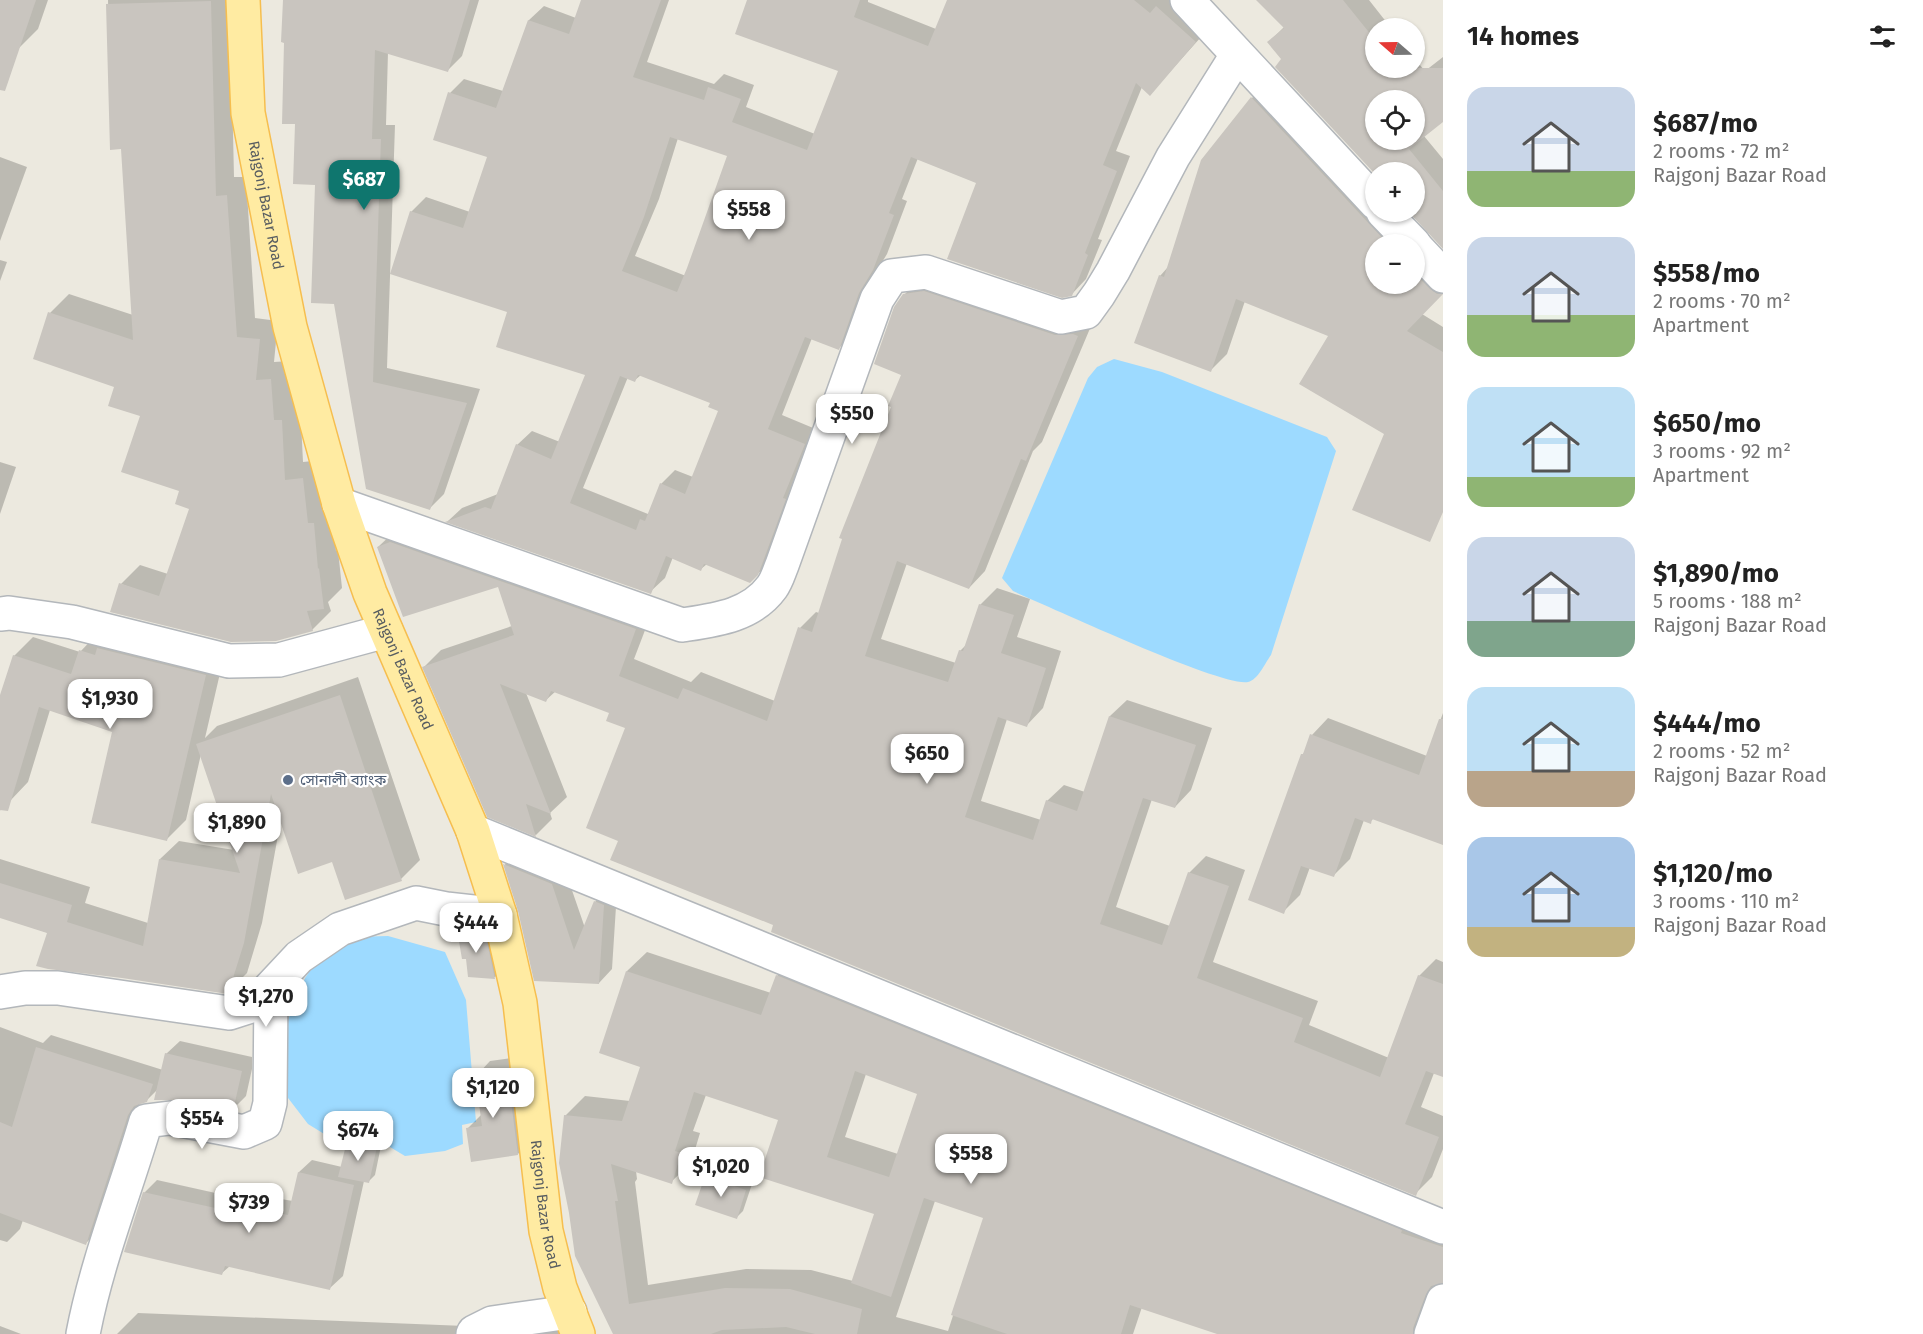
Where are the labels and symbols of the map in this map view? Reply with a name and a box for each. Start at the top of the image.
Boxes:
north arrow [1365,18,1425,78]
street label: Rajgonj Bazar Road [245,139,287,271]
pin: $687 [328,160,400,211]
pin: $558 [713,190,785,241]
pin: $550 [816,394,888,445]
street label: Rajgonj Bazar Road [369,606,437,733]
pin: $1,930 [61,679,159,730]
pin: $650 [891,734,963,785]
place label: সোনালী ব্যাংক [300,771,387,789]
marker: সোনালী ব্যাংক [281,773,295,787]
pin: $1,890 [188,803,286,854]
pin: $444 [440,903,512,954]
pin: $1,270 [217,977,315,1028]
pin: $1,120 [444,1068,542,1119]
pin: $554 [166,1099,238,1150]
pin: $674 [322,1111,394,1162]
pin: $558 [935,1134,1007,1185]
street label: Rajgonj Bazar Road [527,1139,564,1271]
pin: $1,020 [672,1147,770,1198]
pin: $739 [213,1183,285,1234]

